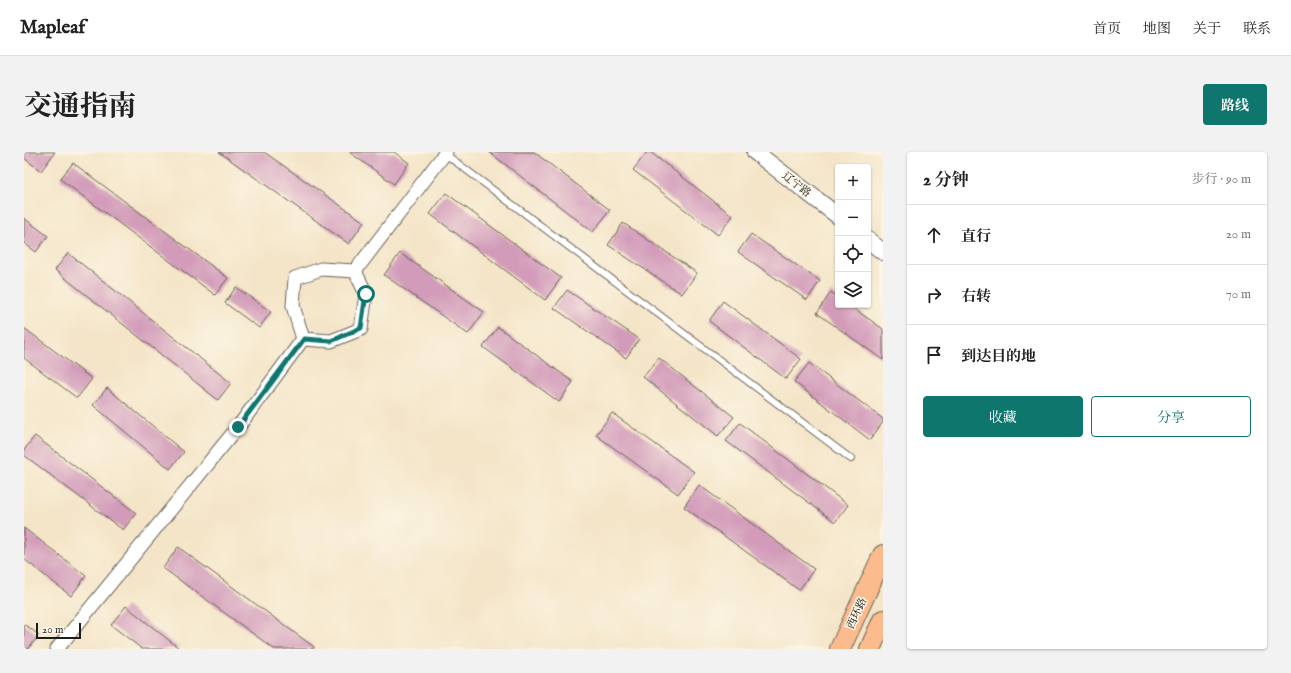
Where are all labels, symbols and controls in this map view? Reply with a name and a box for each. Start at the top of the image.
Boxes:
text: Mapleaf [20,16,85,40]
text: 首页 [1093,20,1121,38]
text: 地图 [1143,20,1171,38]
text: 关于 [1193,20,1221,38]
text: 联系 [1243,20,1271,38]
button: 路线 [1203,84,1267,125]
text: 交通指南 [24,90,136,125]
map controls [835,164,871,308]
button: + [835,164,871,200]
street label: 辽宁路 [779,169,814,200]
text: 2 分钟 [923,170,969,191]
text: 步行 · 90 m [1192,171,1251,188]
button: − [835,200,871,236]
icon: ahead [923,224,945,246]
text: 20 m [1226,226,1251,243]
text: 直行 [961,227,991,246]
button: locate [835,236,871,272]
button: layers [835,272,871,308]
icon: right [923,284,945,306]
route start [357,285,375,303]
text: 70 m [1226,286,1251,303]
text: 右转 [961,287,991,306]
icon: arrive [923,344,945,366]
text: 到达目的地 [961,347,1036,366]
button: 收藏 [923,396,1083,437]
button: 分享 [1091,396,1251,437]
route end [229,418,247,436]
street label: 西环路 [844,596,870,631]
scale bar [36,621,81,640]
text: 20 m [42,623,63,637]

